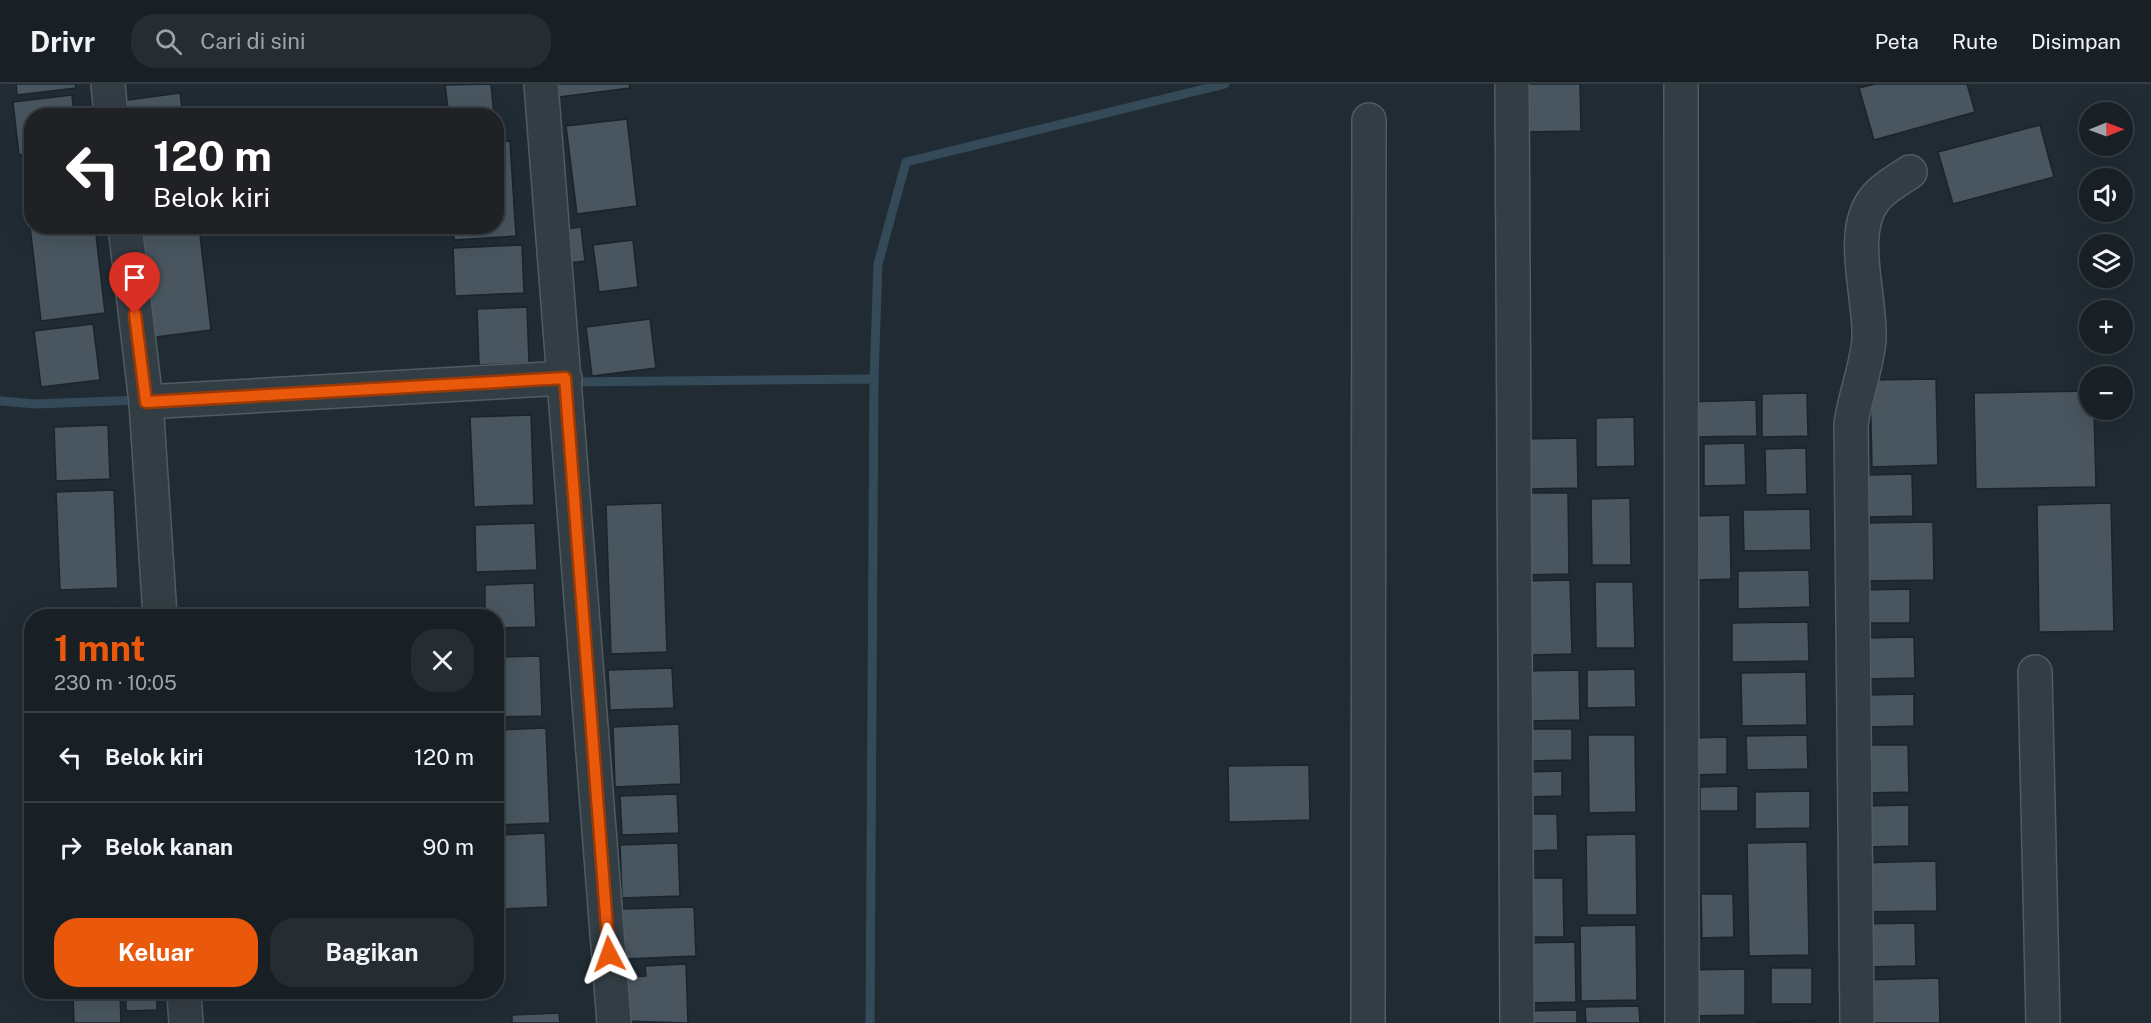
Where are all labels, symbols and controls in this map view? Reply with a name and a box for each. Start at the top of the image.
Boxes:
search box [131,14,551,68]
text: Drivr [30,25,95,58]
icon: search [152,25,185,58]
text: Cari di sini [200,28,305,54]
text: Peta [1875,29,1919,54]
text: Rute [1952,29,1998,54]
text: Disimpan [2031,29,2121,54]
north arrow [2079,102,2133,156]
map controls [2079,102,2133,420]
text: 120 m [153,131,272,180]
icon: left [54,132,132,210]
button: sound [2079,168,2133,222]
text: Belok kiri [153,181,270,213]
button: layers [2079,234,2133,288]
pin [109,252,160,314]
icon: arrive [118,261,151,294]
button: + [2079,300,2133,354]
button: − [2079,366,2133,420]
text: 1 mnt [54,627,145,669]
button: close [411,629,474,692]
text: 230 m · 10:05 [54,671,177,695]
icon: left [54,741,87,774]
text: Belok kiri [105,744,203,770]
text: 120 m [414,744,474,770]
icon: right [54,831,87,864]
text: Belok kanan [105,834,233,860]
text: 90 m [423,834,474,860]
button: Keluar [54,918,258,987]
button: Bagikan [270,918,474,987]
position arrow [577,922,641,986]

